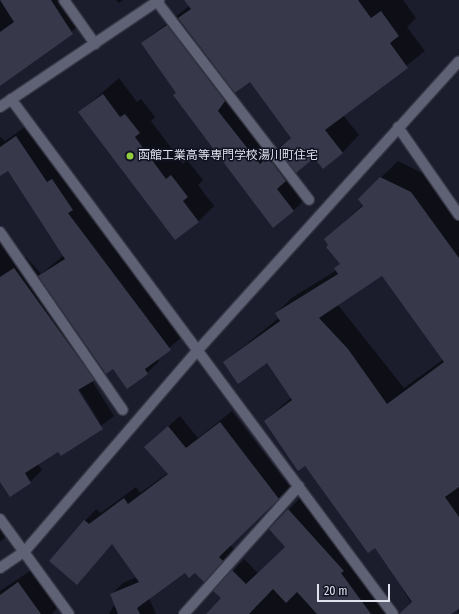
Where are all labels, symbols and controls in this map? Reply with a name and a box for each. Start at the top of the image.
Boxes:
place label: 函館工業高等専門学校湯川町住宅 [138,149,318,163]
marker: 函館工業高等専門学校湯川町住宅 [125,151,135,161]
scale bar [319,576,392,602]
text: 20 m [324,584,348,598]

